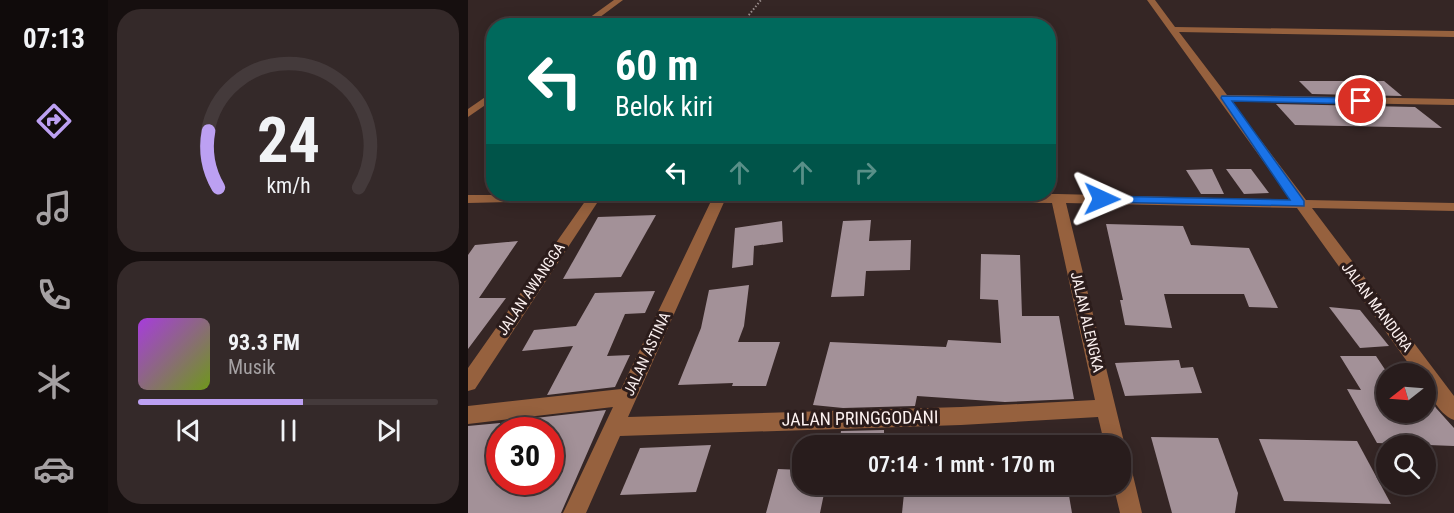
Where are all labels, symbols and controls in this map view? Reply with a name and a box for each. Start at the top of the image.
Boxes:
text: 07:13 [23,23,85,55]
text: 60 m [615,41,698,90]
icon: left [516,42,594,120]
pin [1335,75,1386,126]
icon: arrive [1344,84,1377,117]
text: Belok kiri [615,91,713,123]
icon: directions [33,100,75,142]
text: 24 [256,104,320,177]
icon: left [660,156,693,189]
icon: ahead [723,156,756,189]
icon: ahead [786,156,819,189]
icon: right [849,156,882,189]
position arrow [1070,167,1134,231]
text: km/h [266,173,310,198]
icon: music [33,187,75,229]
street label: JALAN AWANGGA [493,239,569,339]
street label: JALAN MANDURA [1337,259,1417,356]
street label: JALAN ALENGKA [1067,270,1107,374]
icon: phone [33,274,75,316]
street label: JALAN ASTINA [620,309,674,399]
text: 93.3 FM [228,330,300,355]
text: Musik [228,355,276,379]
icon: climate [33,361,75,403]
north arrow [1376,363,1436,423]
map controls [1376,363,1436,495]
street label: JALAN PRINGGODANI [781,406,939,430]
icon: previous [172,414,205,447]
icon: pause [272,414,305,447]
icon: next [372,414,405,447]
speed limit sign: 30 [486,417,564,495]
button: search [1376,435,1436,495]
icon: car [33,448,75,490]
text: 07:14 · 1 mnt · 170 m [868,452,1055,477]

